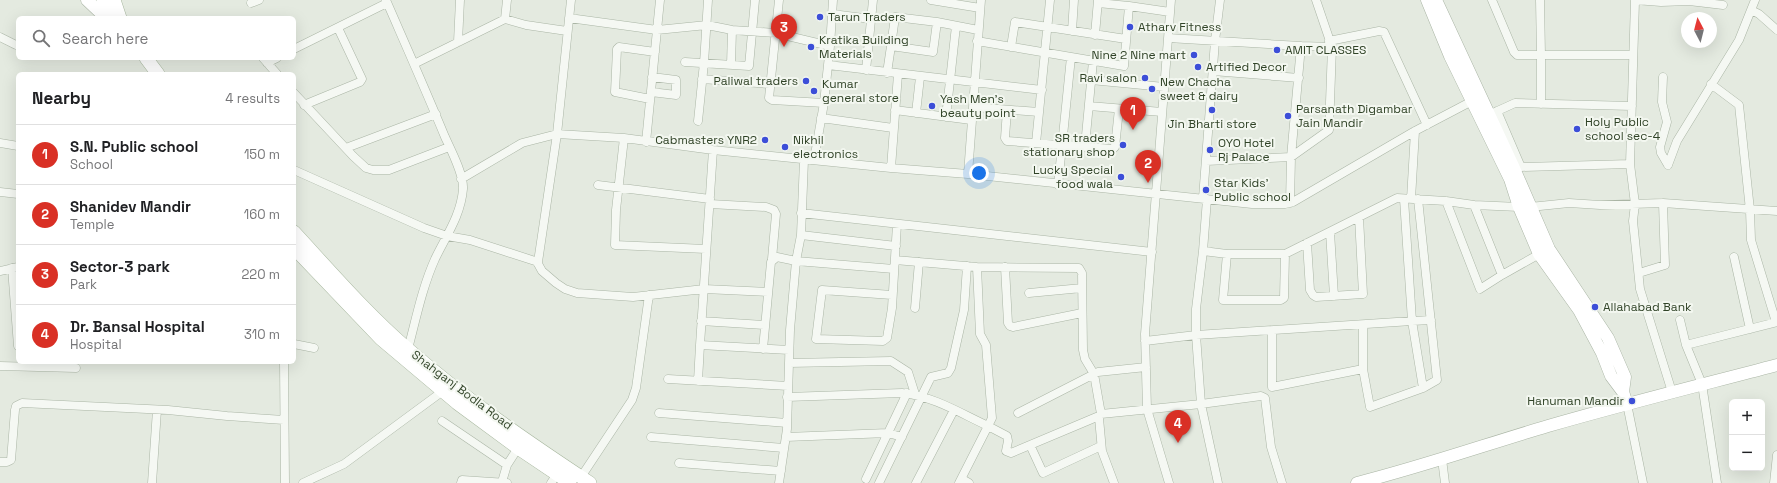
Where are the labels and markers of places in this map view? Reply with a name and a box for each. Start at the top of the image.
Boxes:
place label: Tarun Traders [828,9,906,25]
marker: Tarun Traders [815,12,825,22]
pin: 3 [771,14,797,47]
place label: Atharv Fitness [1138,19,1221,35]
marker: Atharv Fitness [1125,22,1135,32]
place label: Kratika Building Materials [819,32,909,62]
marker: Kratika Building Materials [806,42,816,52]
place label: AMIT CLASSES [1285,42,1366,58]
marker: AMIT CLASSES [1272,45,1282,55]
place label: Nine 2 Nine mart [1092,47,1186,63]
marker: Nine 2 Nine mart [1189,50,1199,60]
place label: Artified Decor [1206,59,1287,75]
marker: Artified Decor [1193,62,1203,72]
place label: Ravi salon [1079,70,1137,86]
place label: Paliwal traders [714,73,798,89]
marker: Ravi salon [1140,73,1150,83]
place label: New Chacha sweet & dairy [1160,74,1238,104]
marker: Paliwal traders [801,76,811,86]
place label: Kumar general store [822,76,899,106]
marker: New Chacha sweet & dairy [1147,84,1157,94]
marker: Kumar general store [809,86,819,96]
place label: Yash Men's beauty point [940,91,1016,121]
pin: 1 [1120,97,1146,130]
marker: Yash Men's beauty point [927,101,937,111]
place label: Parsanath Digambar Jain Mandir [1296,101,1413,131]
marker: Jin Bharti store [1207,105,1217,115]
marker: Parsanath Digambar Jain Mandir [1283,111,1293,121]
place label: Holy Public school sec-4 [1585,114,1661,144]
place label: Jin Bharti store [1167,116,1257,132]
marker: Holy Public school sec-4 [1572,124,1582,134]
place label: SR traders stationary shop [1023,130,1115,160]
place label: Cabmasters YNR2 [655,132,757,148]
place label: Nikhil electronics [793,132,858,162]
marker: Cabmasters YNR2 [760,135,770,145]
place label: OYO Hotel Rj Palace [1218,135,1274,165]
marker: SR traders stationary shop [1118,140,1128,150]
marker: Nikhil electronics [780,142,790,152]
marker: OYO Hotel Rj Palace [1205,145,1215,155]
pin: 2 [1135,150,1161,183]
place label: Lucky Special food wala [1033,162,1113,192]
marker: Lucky Special food wala [1116,172,1126,182]
place label: Star Kids' Public school [1214,175,1291,205]
marker: Star Kids' Public school [1201,185,1211,195]
place label: Allahabad Bank [1603,299,1692,315]
marker: Allahabad Bank [1590,302,1600,312]
place label: Hanuman Mandir [1527,393,1624,409]
marker: Hanuman Mandir [1627,396,1637,406]
pin: 4 [1165,410,1191,443]

